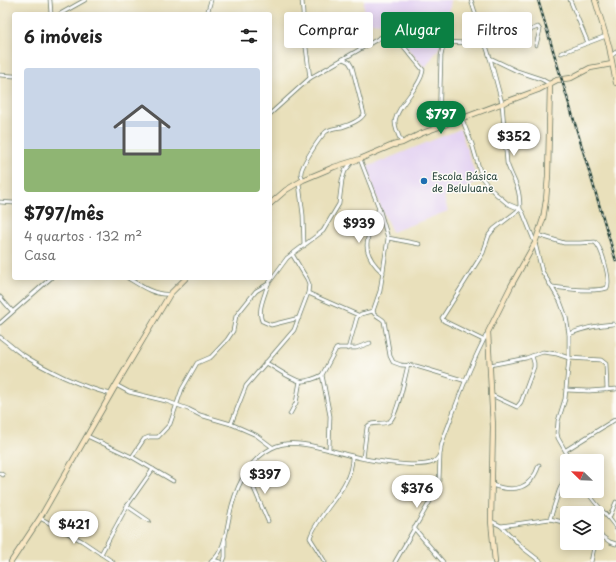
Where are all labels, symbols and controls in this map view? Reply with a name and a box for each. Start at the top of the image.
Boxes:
chip: Comprar [284,12,373,48]
chip: Alugar [381,12,454,48]
chip: Filtros [462,12,532,48]
text: 6 imóveis [24,23,102,49]
icon: filters [238,25,260,47]
icon: home [106,94,178,166]
pin: $797 [417,101,465,135]
text: $797 [426,104,456,123]
pin: $352 [490,123,538,157]
text: $352 [497,126,531,145]
place label: Escola Básica de Beluluane [432,168,498,195]
marker: Escola Básica de Beluluane [419,176,429,186]
text: $797/mês [24,200,104,226]
pin: $939 [335,210,383,244]
text: $939 [343,213,375,232]
text: 4 quartos · 132 m² [24,226,142,245]
text: Casa [24,245,56,264]
north arrow [560,454,604,498]
map controls [560,454,604,550]
pin: $397 [241,461,289,495]
text: $397 [249,464,281,483]
pin: $376 [393,475,441,509]
text: $376 [401,478,433,497]
button: layers [560,506,604,550]
pin: $421 [50,511,98,545]
text: $421 [58,514,90,533]

